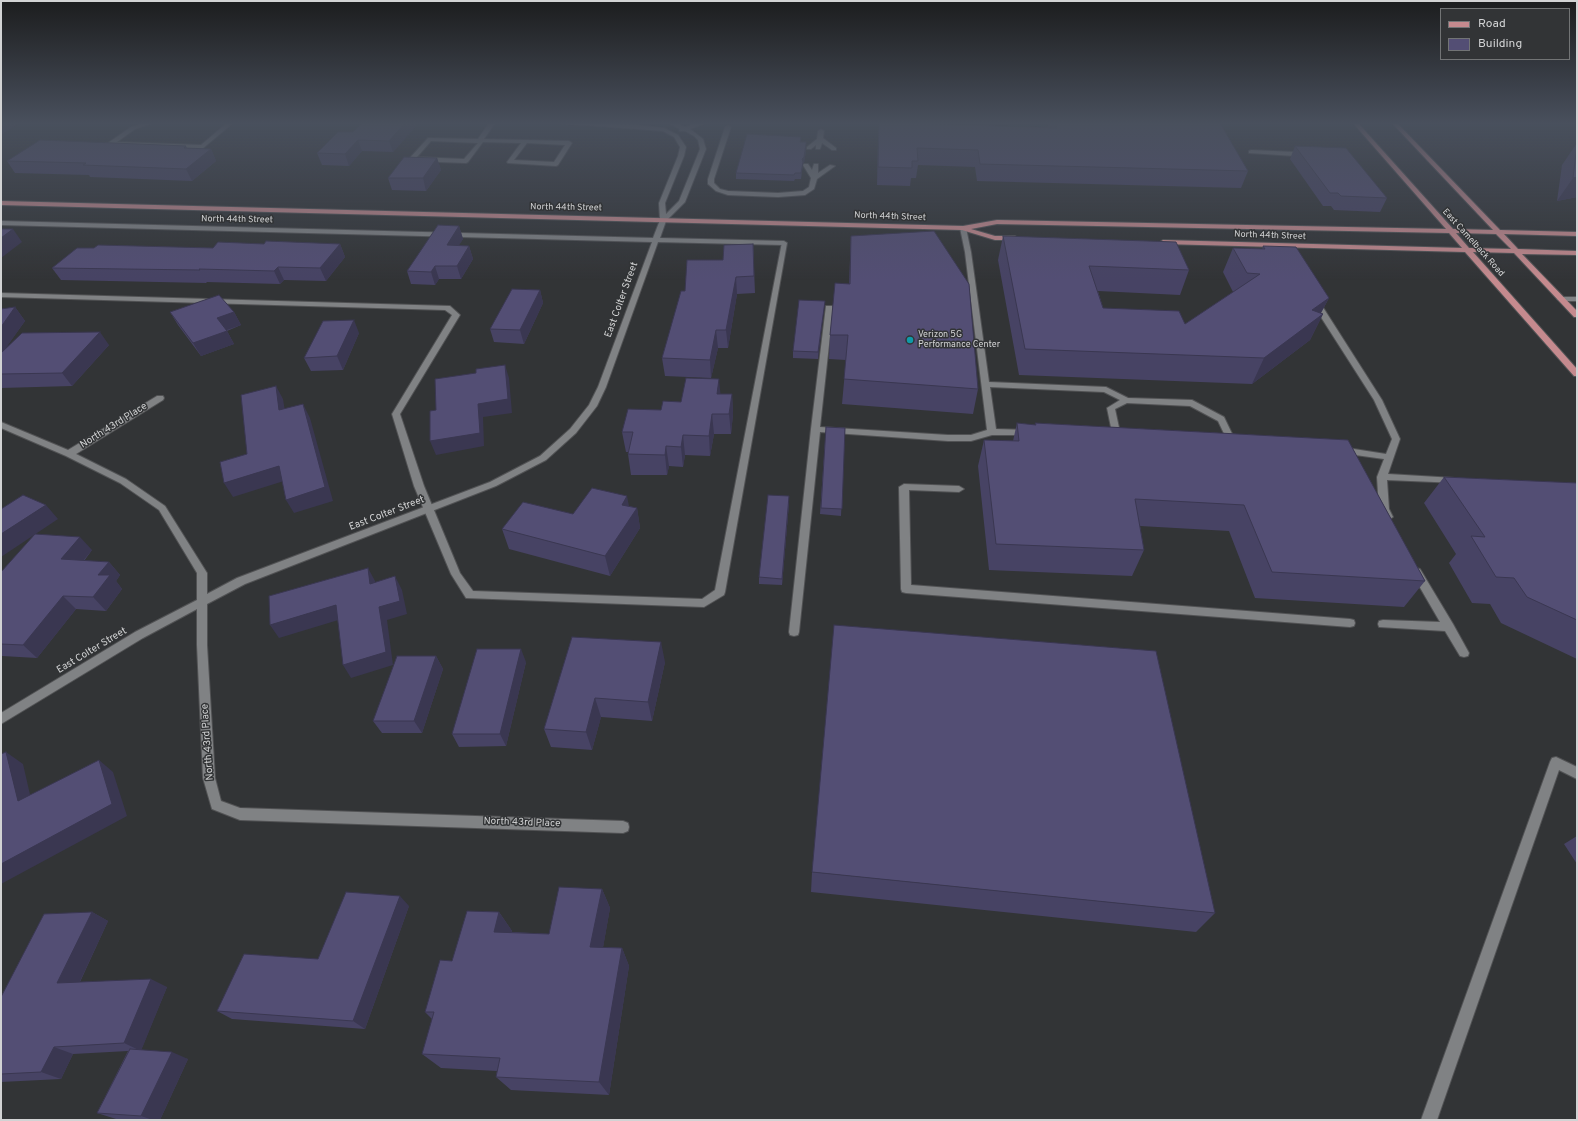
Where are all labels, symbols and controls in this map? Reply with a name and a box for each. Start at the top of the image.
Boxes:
legend [1440,8,1570,60]
text: Road [1478,16,1506,32]
text: Building [1478,36,1522,52]
street label: North 44th Street [530,202,602,214]
street label: East Camelback Road [1440,207,1506,279]
street label: North 44th Street [854,210,926,224]
street label: North 44th Street [201,214,273,226]
street label: North 44th Street [1234,229,1306,243]
street label: East Colter Street [603,261,641,339]
place label: Verizon 5G Performance Center [918,330,1000,351]
marker: Verizon 5G Performance Center [905,335,915,345]
street label: North 43rd Place [78,401,150,451]
street label: East Colter Street [348,494,426,534]
street label: East Colter Street [55,625,129,677]
street label: North 43rd Place [199,703,217,781]
street label: North 43rd Place [483,816,561,830]

